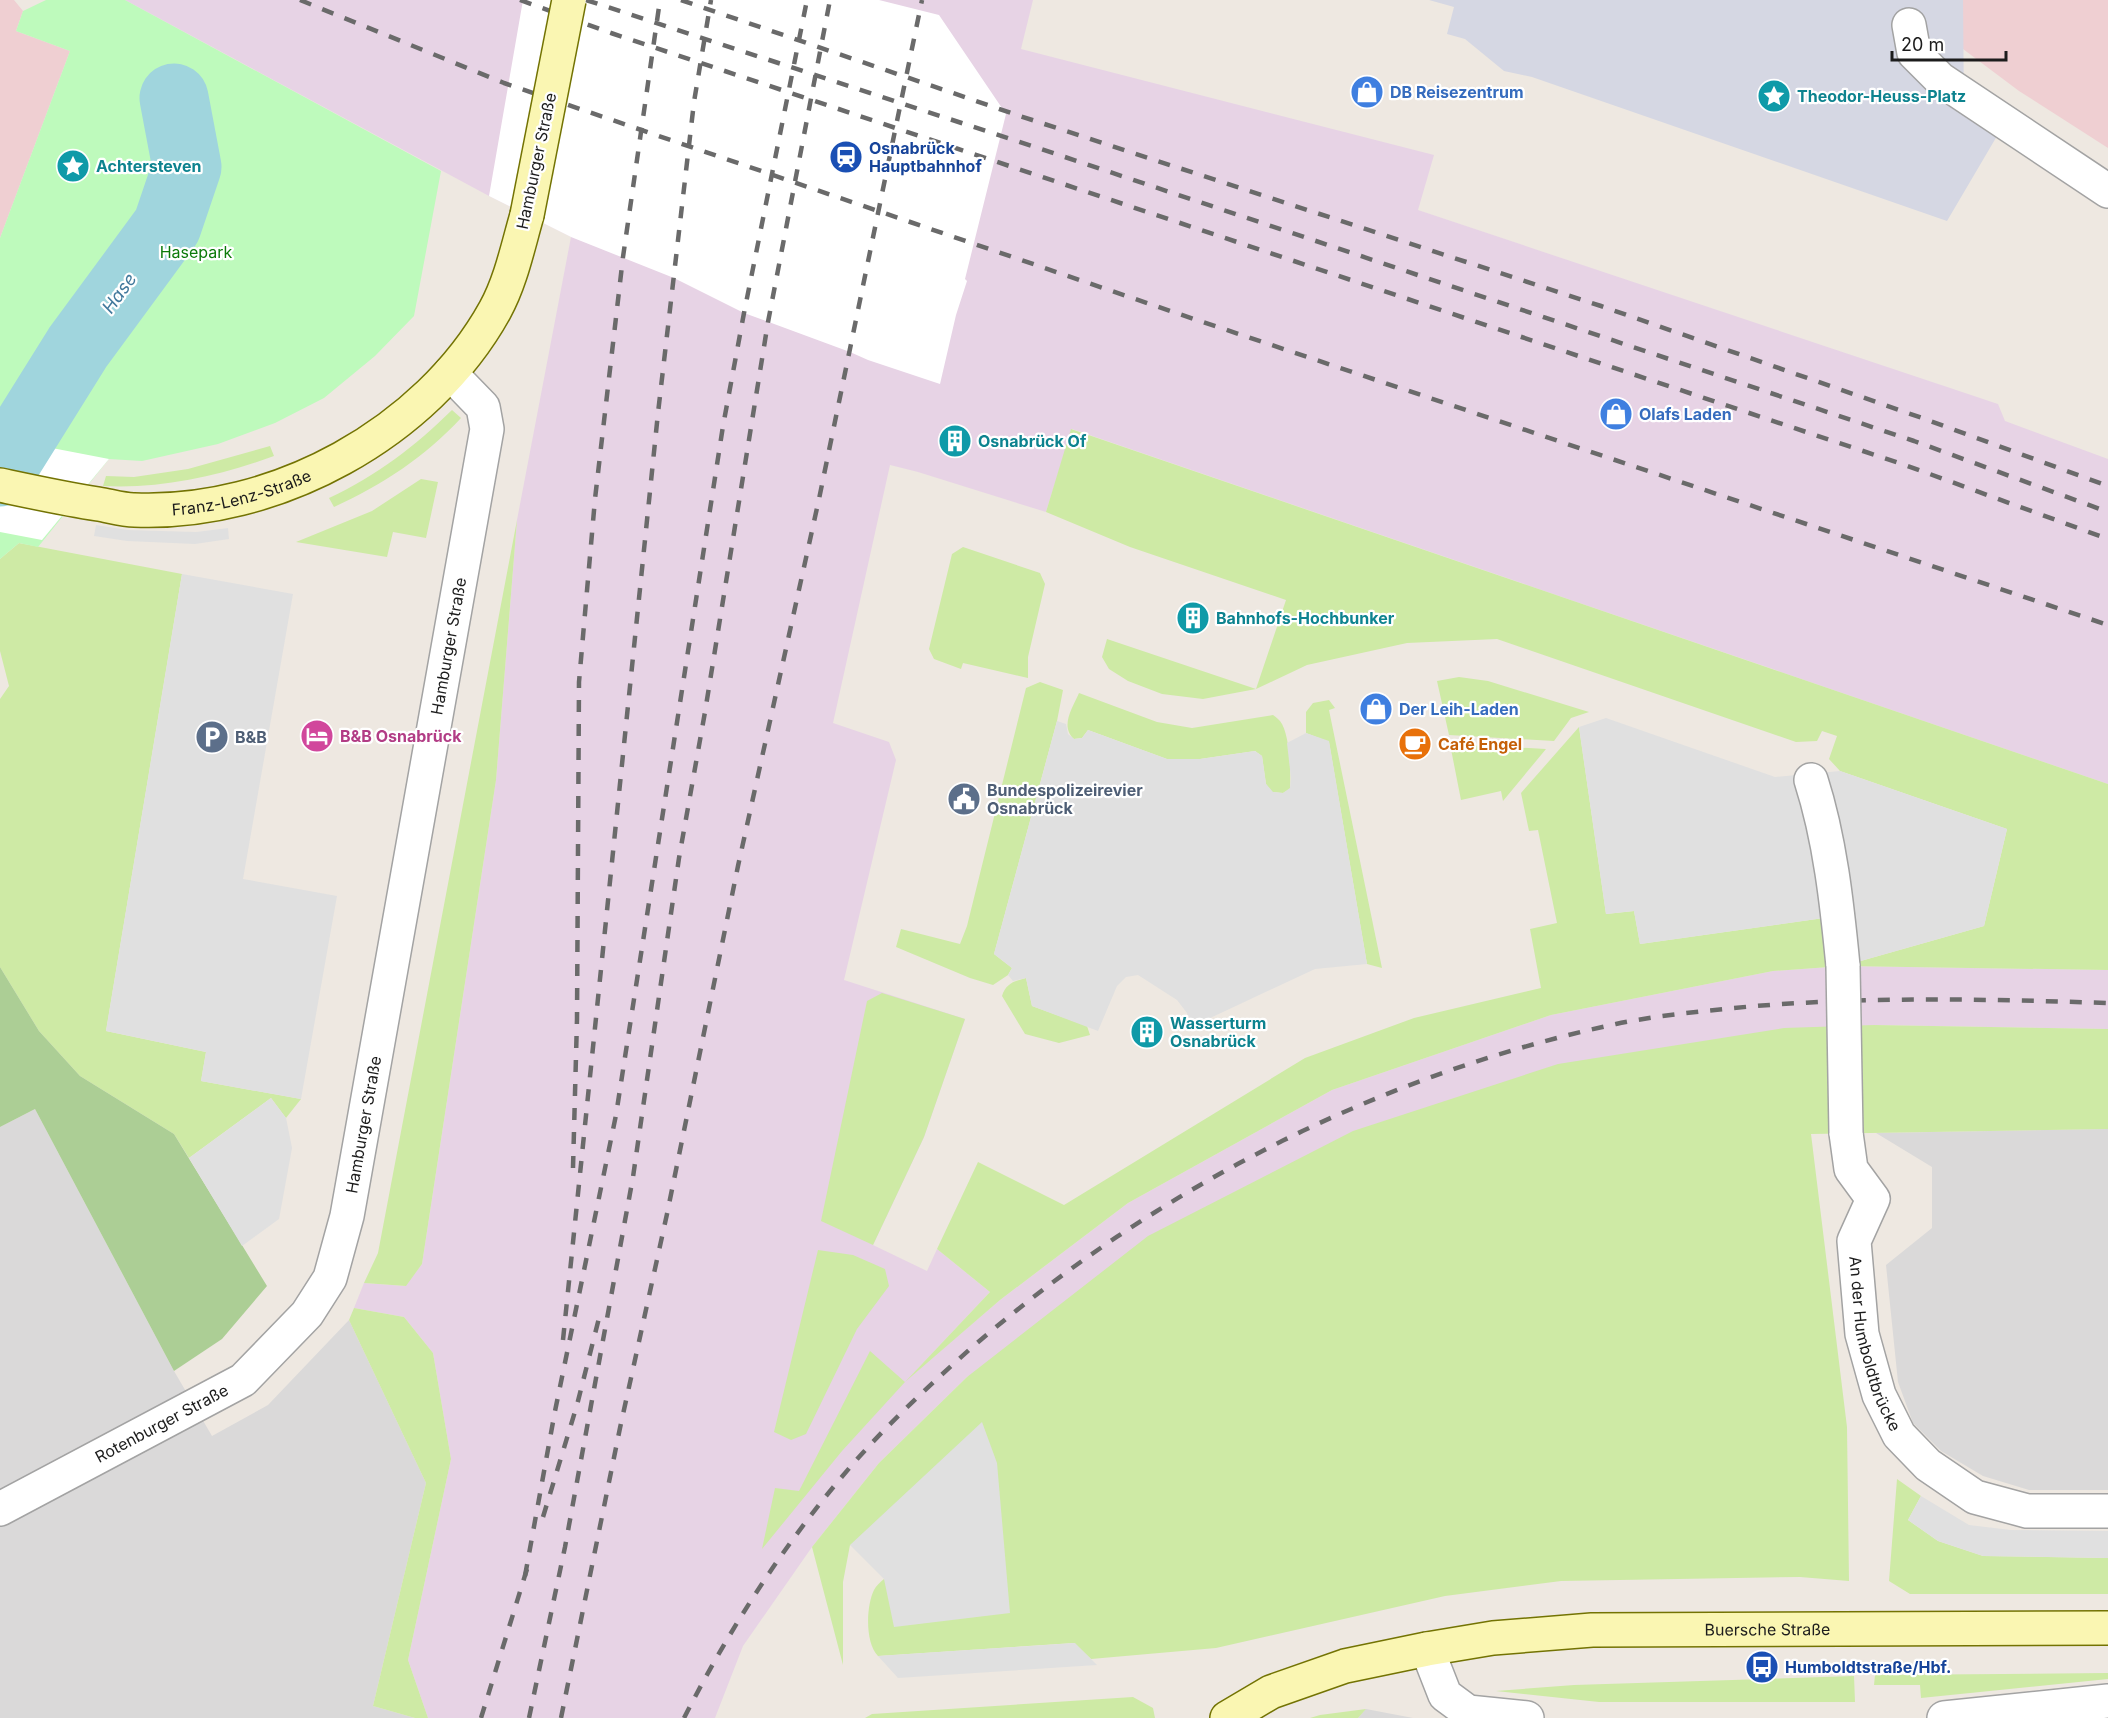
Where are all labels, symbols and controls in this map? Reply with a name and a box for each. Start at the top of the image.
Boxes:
scale bar [1892,24,2006,62]
text: 20 m [1901,34,1944,55]
shop icon: DB Reisezentrum [1349,74,1385,110]
place icon: Theodor-Heuss-Platz [1756,78,1792,114]
place label: DB Reisezentrum [1390,82,1524,102]
place label: Theodor-Heuss-Platz [1797,86,1966,106]
street label: Hamburger Straße [512,91,560,231]
place label: Osnabrück Hauptbahnhof [869,138,982,176]
station icon: Osnabrück Hauptbahnhof [828,139,864,175]
place icon: Achtersteven [55,148,91,184]
place label: Achtersteven [96,156,201,176]
park label: Hasepark [160,242,233,262]
water label: Hase [97,269,141,317]
shop icon: Olafs Laden [1598,396,1634,432]
place label: Olafs Laden [1639,404,1732,424]
building icon: Osnabrück Of [937,423,973,459]
place label: Osnabrück Of [978,431,1087,451]
street label: Franz-Lenz-Straße [171,465,314,520]
street label: Hamburger Straße [426,576,470,716]
building icon: Bahnhofs-Hochbunker [1175,600,1211,636]
place label: Bahnhofs-Hochbunker [1216,608,1395,628]
shop icon: Der Leih-Laden [1358,691,1394,727]
place label: Der Leih-Laden [1399,699,1519,719]
hotel icon: B&B Osnabrück [299,718,335,754]
parking icon: B&B [194,719,230,755]
place label: B&B Osnabrück [340,726,462,746]
cafe icon: Café Engel [1397,726,1433,762]
place label: B&B [235,727,267,747]
place label: Café Engel [1438,734,1522,754]
place label: Bundespolizeirevier Osnabrück [987,780,1143,818]
public building icon: Bundespolizeirevier Osnabrück [946,781,982,817]
place label: Wasserturm Osnabrück [1170,1013,1266,1051]
building icon: Wasserturm Osnabrück [1129,1014,1165,1050]
street label: Hamburger Straße [341,1054,385,1195]
street label: An der Humboldtbrücke [1845,1255,1905,1434]
street label: Rotenburger Straße [92,1380,232,1467]
street label: Buersche Straße [1704,1619,1830,1640]
bus stop icon: Humboldtstraße/Hbf. [1744,1649,1780,1685]
place label: Humboldtstraße/Hbf. [1785,1657,1951,1677]

